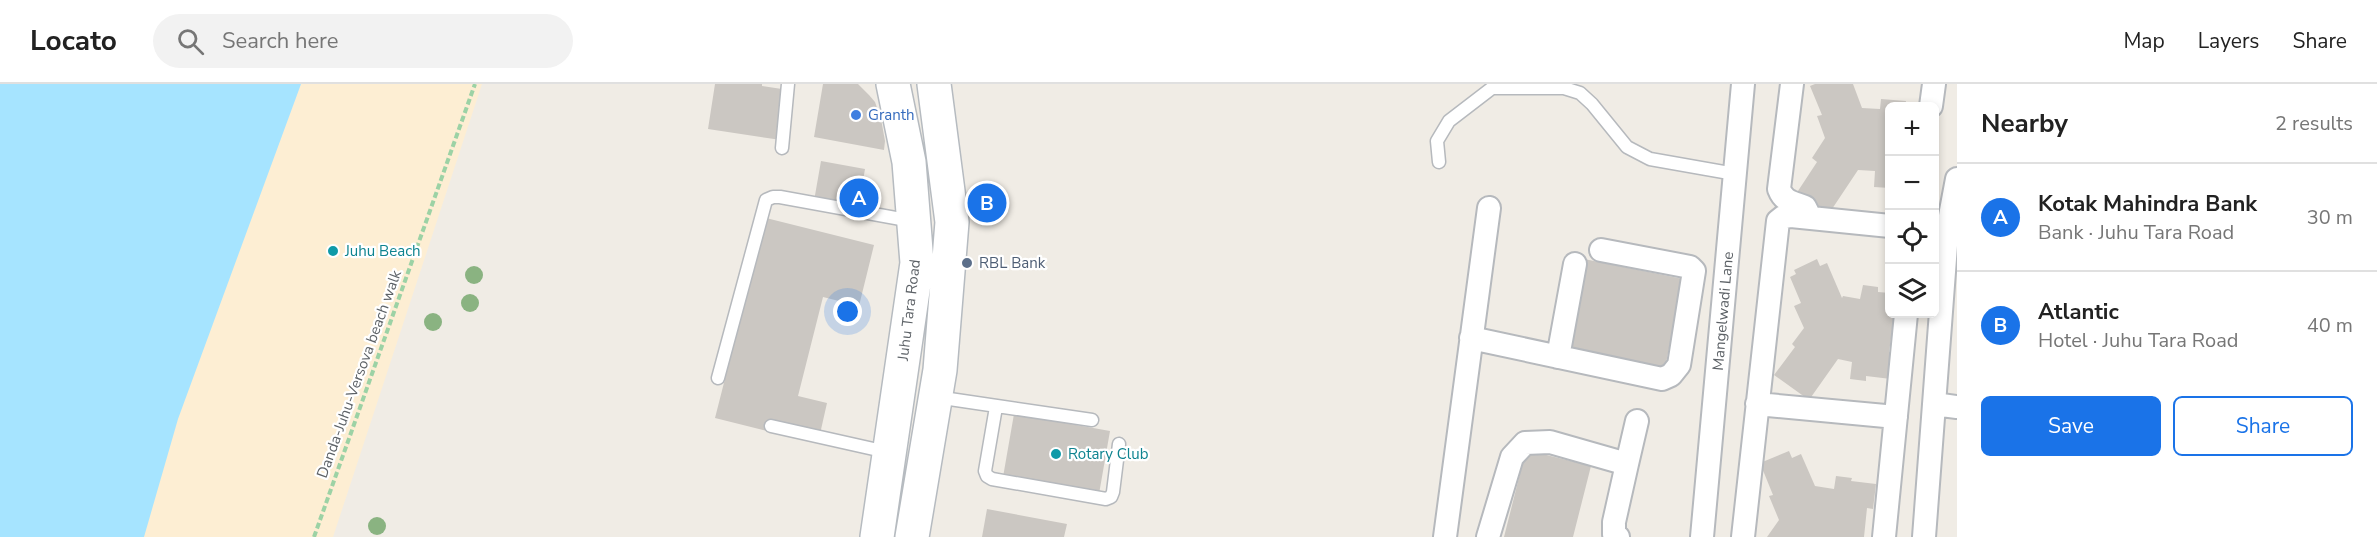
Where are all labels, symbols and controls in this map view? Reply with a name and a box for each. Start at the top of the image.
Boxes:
search box [153,14,573,68]
text: Locato [30,22,117,60]
icon: search [174,25,207,58]
text: Search here [222,26,339,56]
text: Map [2123,27,2165,55]
text: Layers [2198,27,2259,55]
text: Share [2292,27,2347,55]
map controls [1885,102,1939,318]
button: + [1885,102,1939,156]
place label: Granth [868,105,914,125]
text: Nearby [1981,106,2068,141]
marker: Granth [849,108,863,122]
text: 2 results [2275,110,2353,137]
button: − [1885,156,1939,210]
pin: A [840,176,878,220]
pin: B [968,180,1006,226]
text: Kotak Mahindra Bank [2038,189,2257,219]
text: A [1993,204,2008,231]
text: 30 m [2307,204,2353,231]
button: locate [1885,210,1939,264]
text: Bank · Juhu Tara Road [2038,219,2234,246]
place label: Juhu Beach [344,241,421,261]
marker: Juhu Beach [326,244,340,258]
street label: Mangelwadi Lane [1708,251,1738,371]
place label: RBL Bank [979,253,1046,273]
marker: RBL Bank [960,256,974,270]
street label: Juhu Tara Road [893,258,925,363]
button: layers [1885,264,1939,318]
street label: Danda-Juhu-Versova beach walk [312,267,406,481]
your location [833,297,862,326]
text: Atlantic [2038,297,2119,327]
text: B [1994,312,2007,339]
text: 40 m [2307,312,2353,339]
text: Hotel · Juhu Tara Road [2038,327,2238,354]
button: Save [1981,396,2161,456]
button: Share [2173,396,2353,456]
place label: Rotary Club [1068,444,1149,464]
marker: Rotary Club [1049,447,1063,461]

